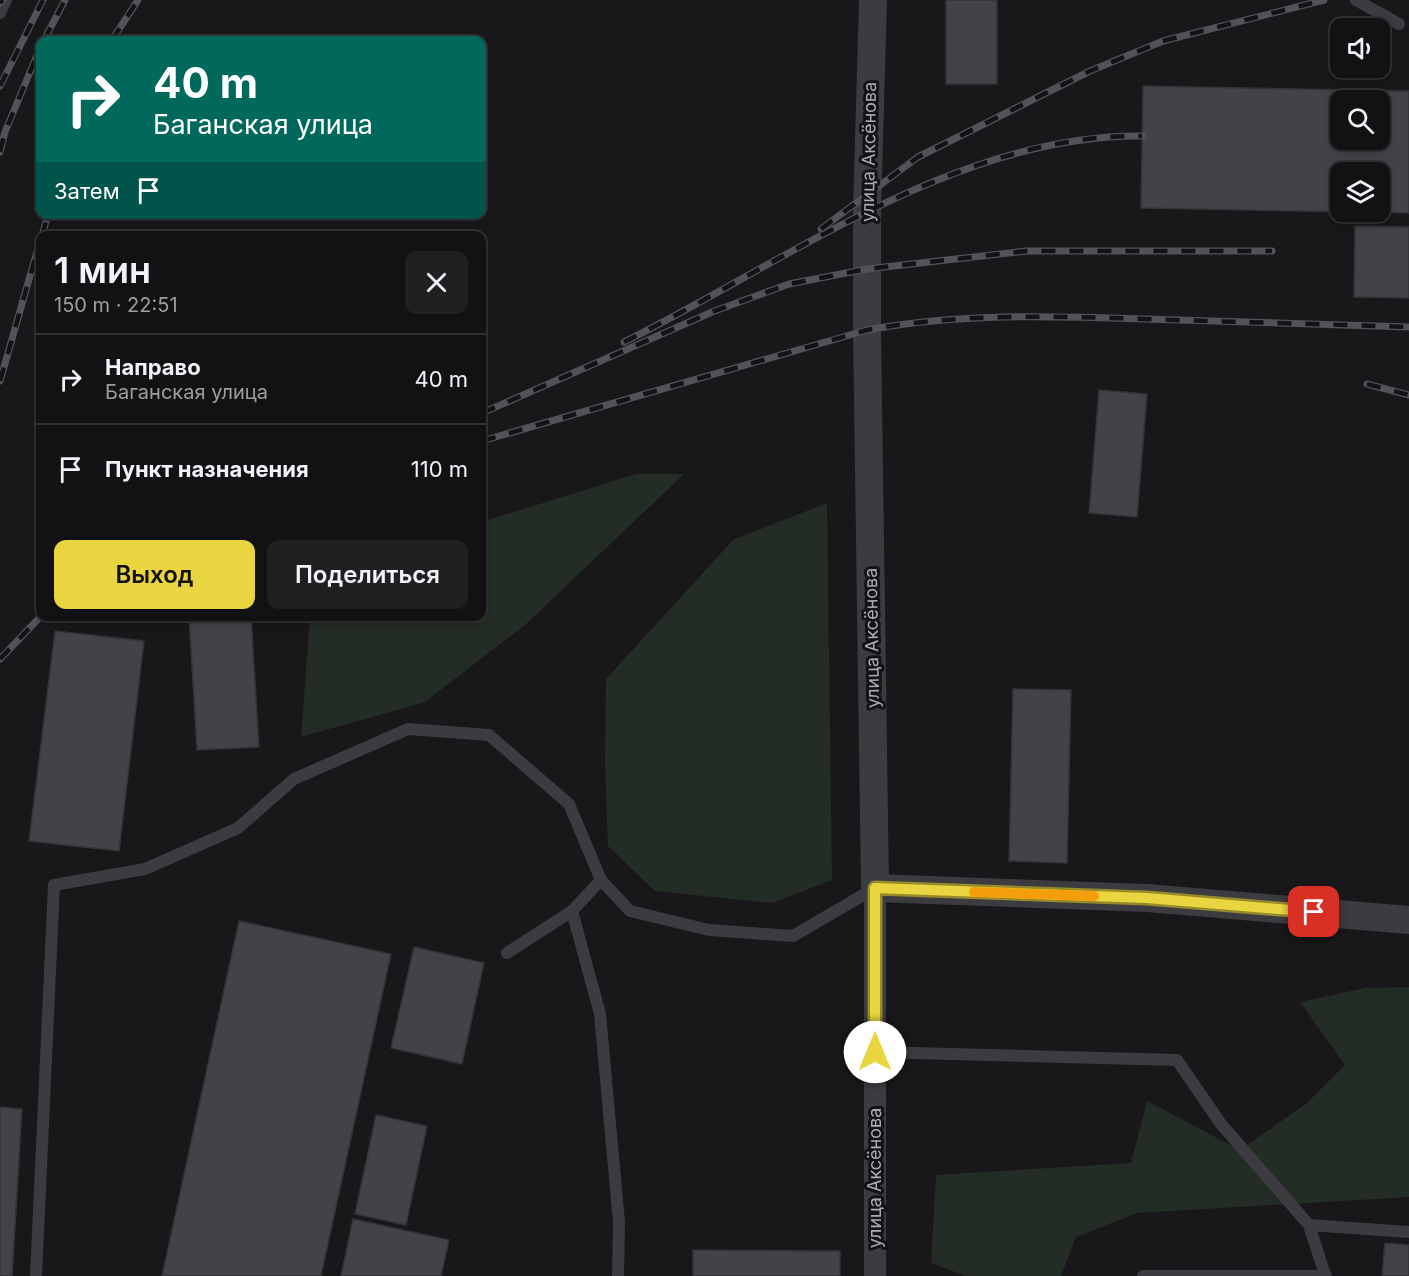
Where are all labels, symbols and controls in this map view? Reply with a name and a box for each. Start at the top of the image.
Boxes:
map controls [1330,18,1390,222]
button: sound [1330,18,1390,78]
text: 40 m [153,57,258,108]
icon: right [54,60,132,138]
street label: улица Аксёнова [857,82,880,222]
button: search [1330,90,1390,150]
text: Баганская улица [153,108,373,141]
button: layers [1330,162,1390,222]
icon: arrive [132,174,165,207]
text: Затем [54,178,120,204]
text: 1 мин [54,248,151,292]
button: close [405,251,468,314]
text: 150 m · 22:51 [54,293,178,317]
text: Направо [105,354,201,380]
icon: right [54,363,87,396]
text: 40 m [414,366,468,392]
text: Баганская улица [105,380,268,404]
icon: arrive [54,453,87,486]
text: Пункт назначения [105,456,309,482]
text: 110 m [411,456,468,482]
button: Выход [54,540,255,609]
button: Поделиться [267,540,468,609]
street label: улица Аксёнова [860,568,883,708]
pin [1288,886,1339,937]
icon: arrive [1297,895,1330,928]
position arrow [843,1020,907,1084]
street label: улица Аксёнова [864,1108,885,1248]

